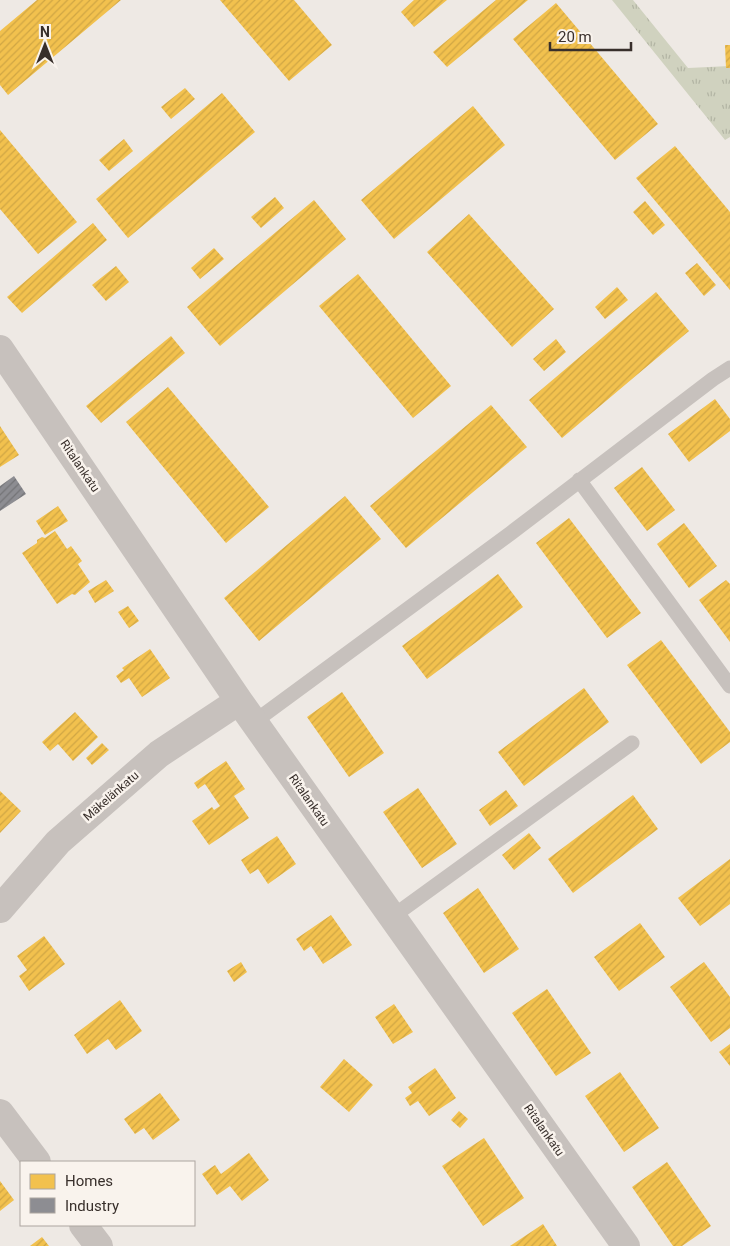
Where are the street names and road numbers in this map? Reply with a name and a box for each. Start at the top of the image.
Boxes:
street label: Ritalankatu [57,437,103,495]
street label: Mäkelänkatu [81,768,141,824]
street label: Ritalankatu [286,771,332,829]
street label: Ritalankatu [521,1101,567,1159]

